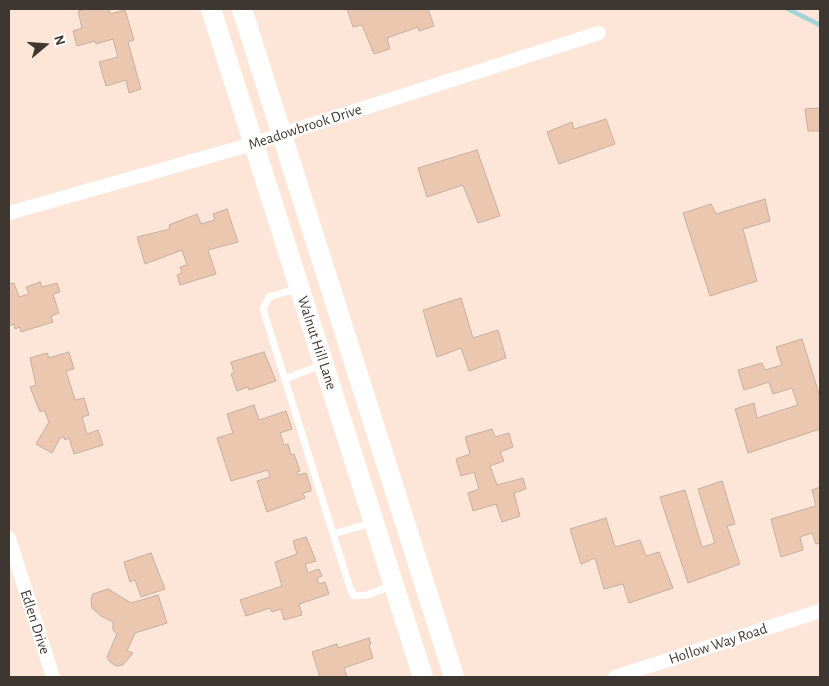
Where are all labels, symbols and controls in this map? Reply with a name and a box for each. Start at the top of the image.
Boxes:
north arrow [20,20,70,70]
text: N [51,34,67,47]
street label: Meadowbrook Drive [246,100,364,154]
street label: Walnut Hill Lane [293,294,341,392]
street label: Edlen Drive [16,588,54,656]
street label: Hollow Way Road [666,620,770,668]

